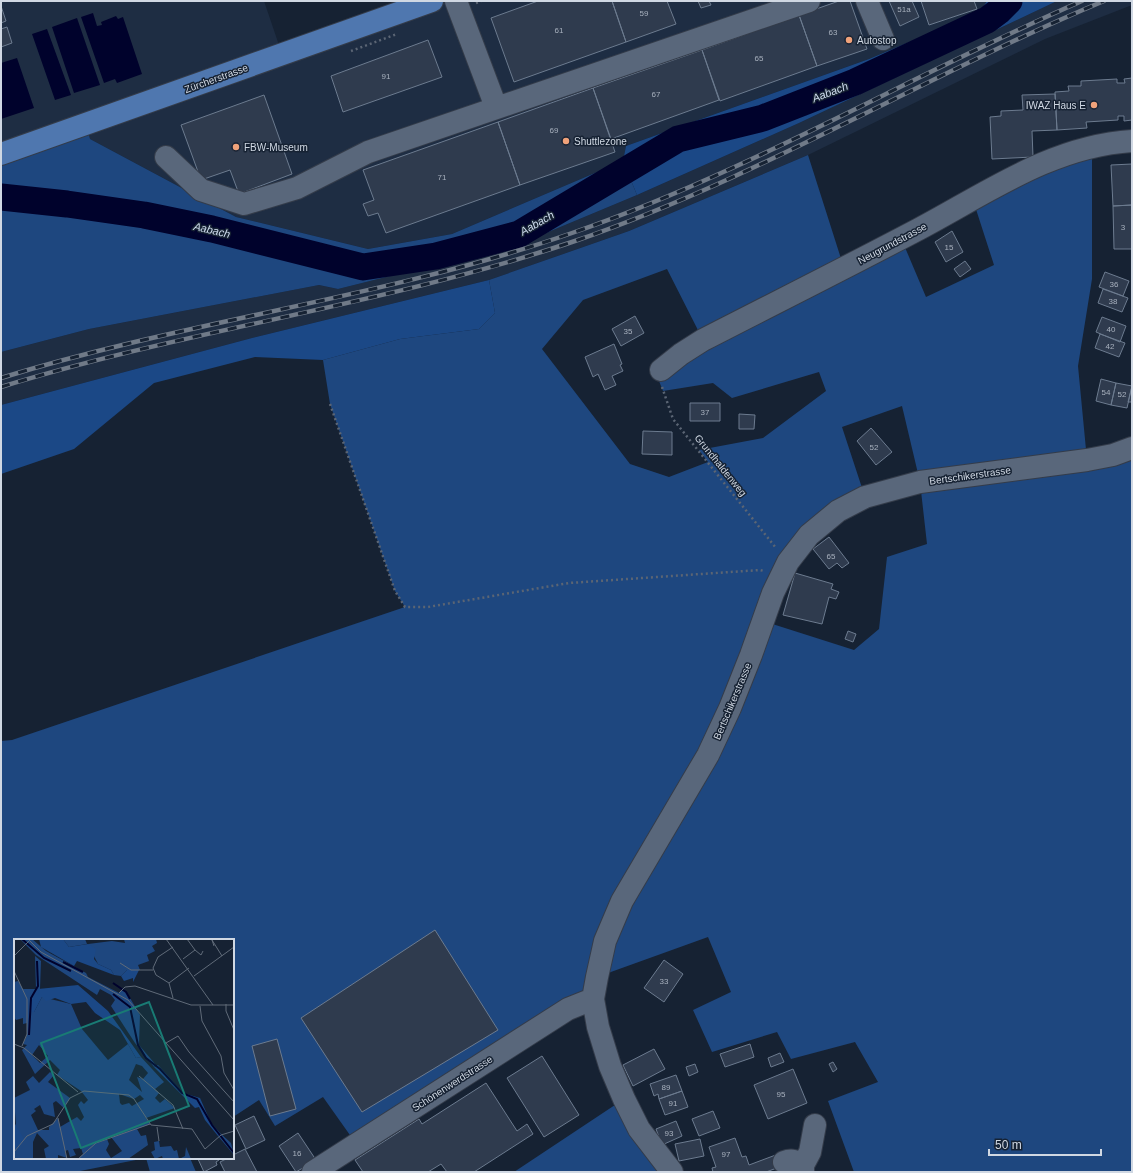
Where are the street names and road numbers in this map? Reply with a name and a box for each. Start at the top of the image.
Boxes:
street label: Zürcherstrasse [183,62,250,95]
street label: Neugrundstrasse [856,221,929,266]
street label: Grundhaldenweg [692,432,749,498]
street label: Bertschikerstrasse [929,464,1012,487]
street label: Bertschikerstrasse [711,661,754,741]
street label: Schönenwerdstrasse [410,1053,495,1113]

